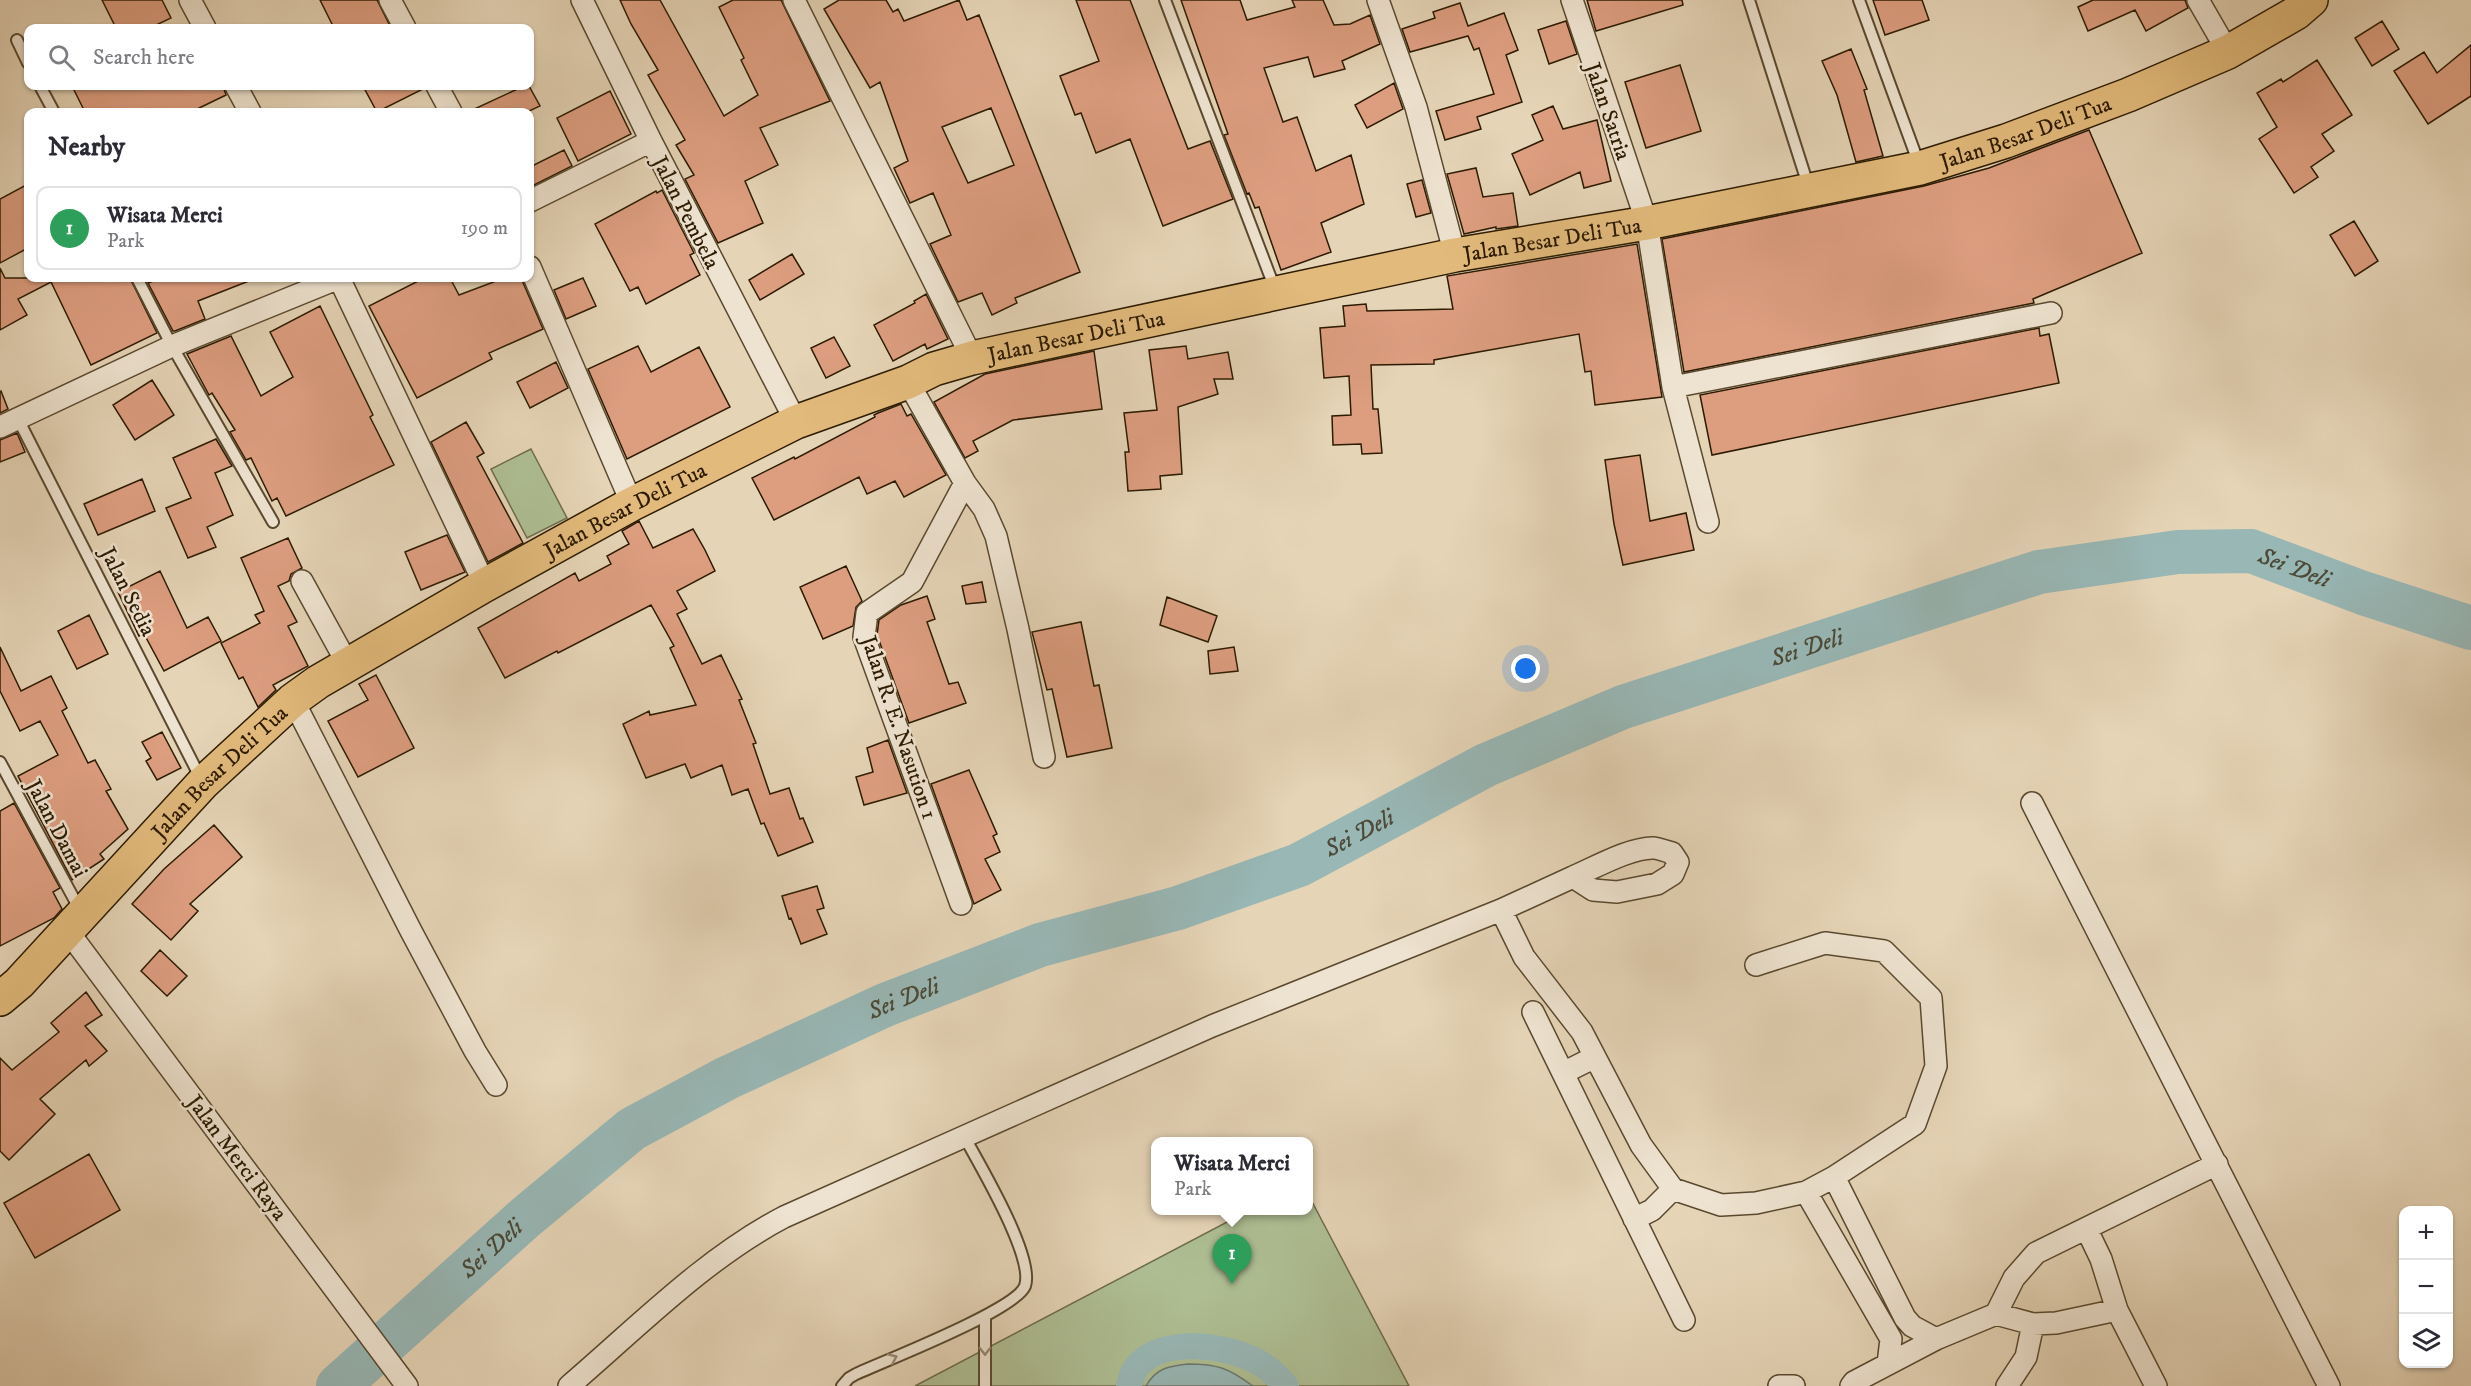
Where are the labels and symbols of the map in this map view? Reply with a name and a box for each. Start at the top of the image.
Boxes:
street label: Jalan Satria [1578,57,1637,164]
street label: Jalan Besar Deli Tua [1935,90,2116,177]
street label: Jalan Pembela [645,150,726,274]
street label: Jalan Besar Deli Tua [1459,212,1644,269]
street label: Jalan Besar Deli Tua [983,305,1168,370]
street label: Jalan Besar Deli Tua [538,457,712,566]
street label: Jalan Sedia [93,541,162,641]
water label: Sei Deli [2253,541,2336,596]
water label: Sei Deli [1766,622,1849,674]
street label: Jalan R. E. Nasution 1 [854,630,943,823]
your location [1511,654,1540,683]
street label: Jalan Besar Deli Tua [145,700,294,847]
street label: Jalan Damai [19,773,94,882]
water label: Sei Deli [1319,802,1401,865]
water label: Sei Deli [862,971,945,1027]
street label: Jalan Merci Raya [180,1088,293,1227]
water label: Sei Deli [453,1212,531,1286]
pin: 1 [1212,1234,1252,1284]
one-way arrow [979,1347,991,1356]
one-way arrow [886,1353,897,1365]

